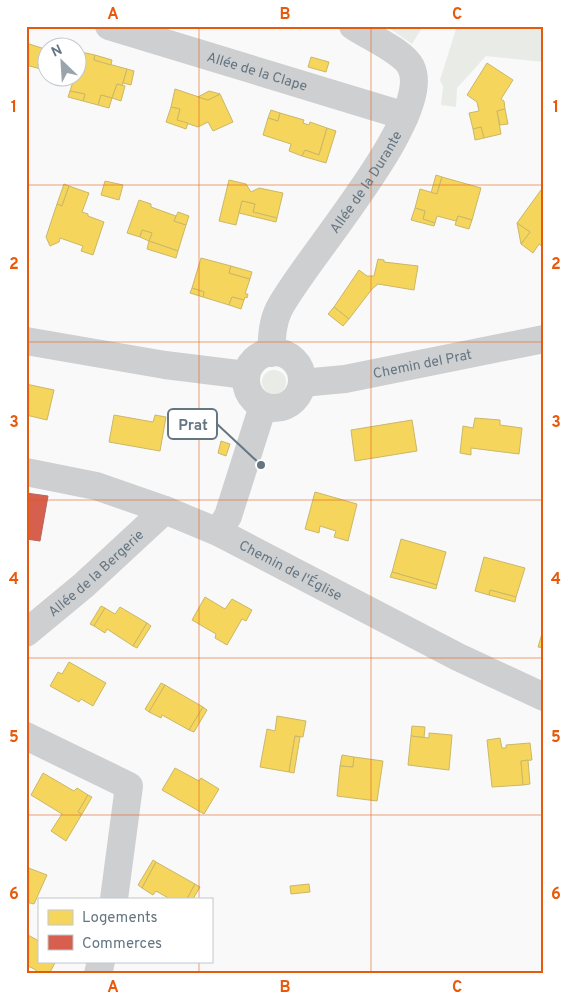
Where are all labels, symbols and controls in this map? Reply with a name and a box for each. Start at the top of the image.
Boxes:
text: A [107,5,119,25]
text: B [279,5,291,25]
text: C [452,5,462,25]
north arrow [38,38,88,88]
text: N [49,42,65,61]
street label: Allée de la Clape [205,49,309,96]
text: 1 [11,98,17,118]
text: 1 [553,98,559,118]
street label: Allée de la Durante [327,129,406,237]
text: 2 [9,255,19,275]
text: 2 [551,255,561,275]
street label: Chemin del Prat [372,347,473,383]
callout: Prat [168,409,217,439]
text: 3 [9,413,19,433]
text: 3 [551,413,561,433]
text: Prat [178,417,208,436]
street label: Allée de la Bergerie [45,527,148,621]
street label: Chemin de l'Église [236,537,345,605]
text: 4 [9,570,19,590]
text: 4 [551,570,561,590]
text: 5 [9,728,19,748]
text: 5 [551,728,561,748]
text: 6 [9,885,19,905]
text: 6 [551,885,561,905]
legend [38,898,212,962]
text: Logements [82,909,158,928]
text: Commerces [82,935,162,954]
text: A [107,978,119,998]
text: B [279,978,291,998]
text: C [452,978,462,998]

